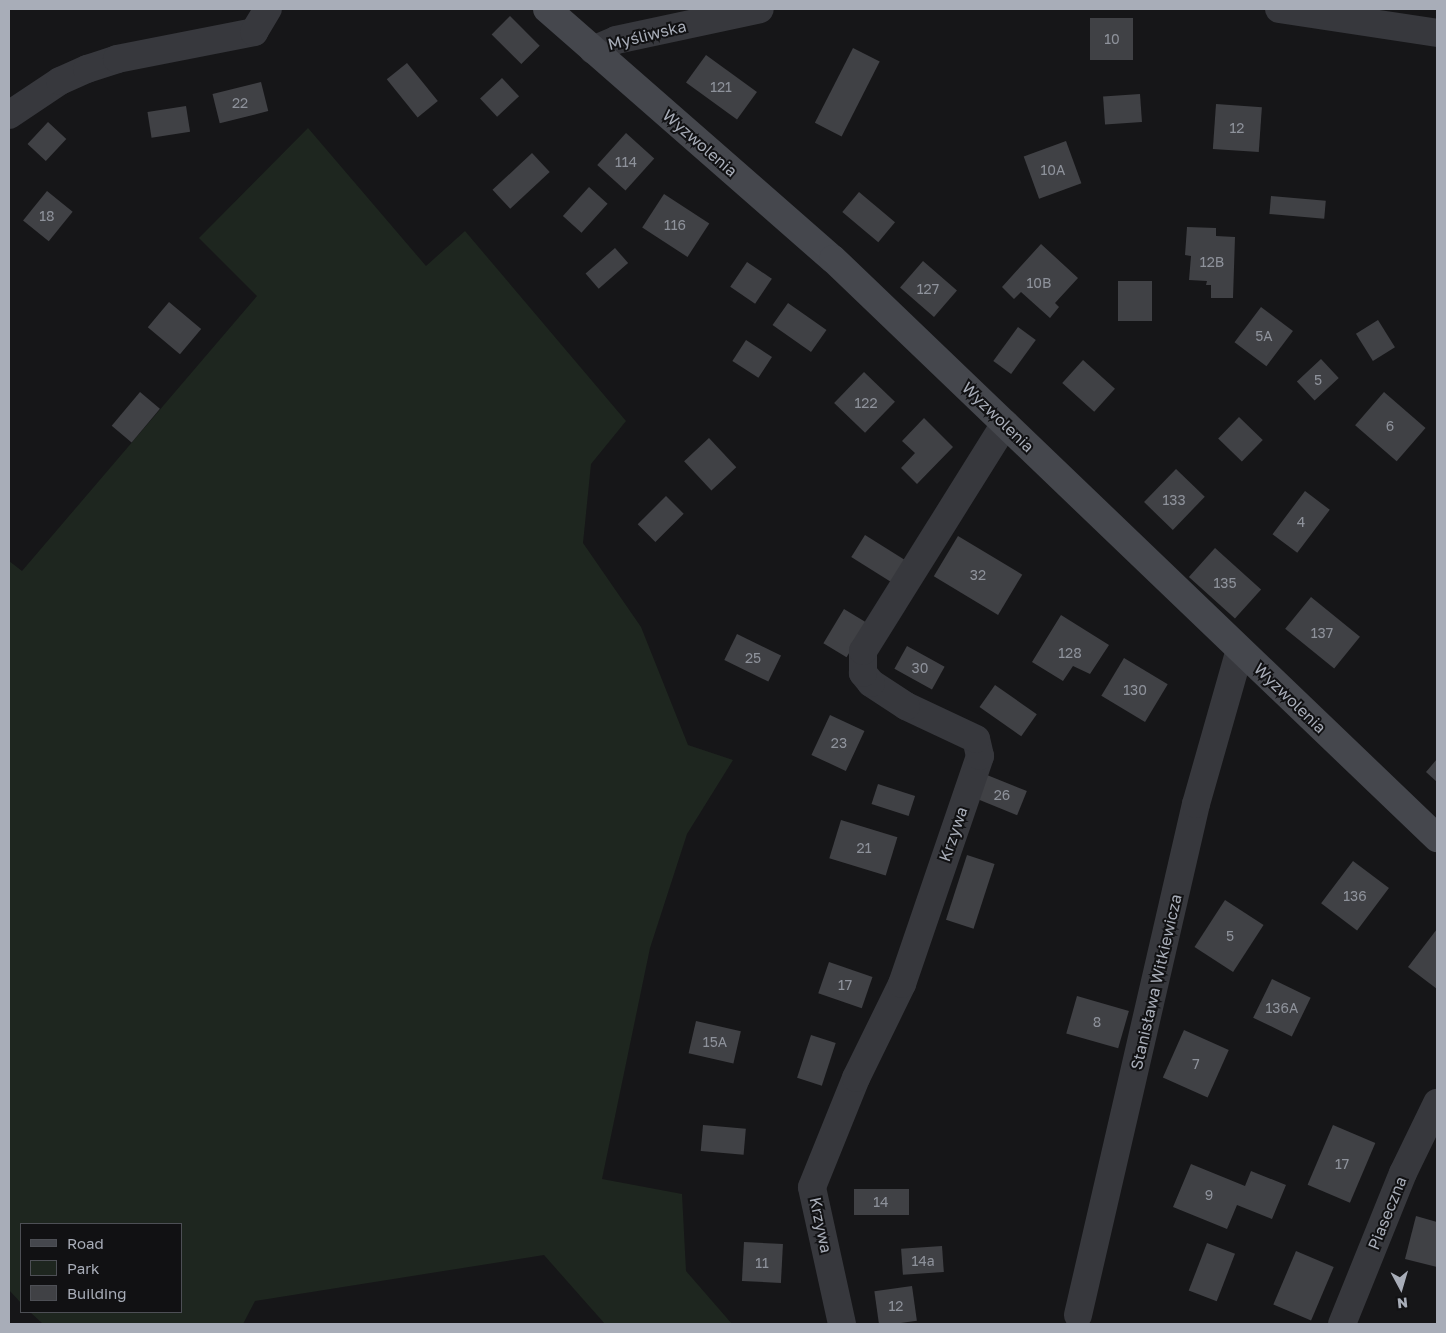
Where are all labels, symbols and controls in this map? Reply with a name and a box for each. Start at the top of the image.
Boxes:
street label: Myśliwska [606,16,688,54]
house number: 10 [1104,31,1120,47]
house number: 121 [710,79,732,95]
house number: 22 [232,95,248,111]
street label: Wyzwolenia [659,105,741,181]
house number: 12 [1230,120,1244,136]
house number: 114 [615,154,637,170]
house number: 10A [1041,162,1065,178]
house number: 18 [39,208,55,224]
house number: 116 [664,217,686,233]
house number: 12B [1200,254,1224,270]
house number: 10B [1027,275,1051,291]
house number: 127 [917,281,939,297]
house number: 5A [1255,328,1273,344]
house number: 5 [1314,372,1322,388]
street label: Wyzwolenia [958,378,1038,456]
house number: 122 [854,395,878,411]
house number: 6 [1386,418,1394,434]
house number: 133 [1162,492,1186,508]
house number: 4 [1297,514,1305,530]
house number: 32 [970,567,986,583]
house number: 135 [1213,575,1237,591]
house number: 137 [1311,625,1333,641]
house number: 128 [1058,645,1082,661]
house number: 25 [745,650,761,666]
street label: Wyzwolenia [1250,659,1330,737]
house number: 30 [912,660,928,676]
house number: 130 [1123,682,1147,698]
house number: 23 [831,735,847,751]
house number: 26 [994,787,1010,803]
street label: Krzywa [935,804,971,864]
house number: 21 [857,840,871,856]
house number: 136 [1343,888,1367,904]
street label: Stanisława Witkiewicza [1126,892,1186,1072]
house number: 5 [1226,928,1234,944]
house number: 17 [838,977,852,993]
house number: 136A [1266,1000,1298,1016]
house number: 8 [1093,1014,1101,1030]
house number: 15A [703,1034,727,1050]
house number: 7 [1192,1056,1200,1072]
house number: 17 [1335,1156,1349,1172]
street label: Piaseczna [1364,1174,1410,1252]
house number: 9 [1205,1187,1213,1203]
house number: 14 [873,1194,889,1210]
street label: Krzywa [806,1195,836,1255]
legend [20,1223,182,1313]
text: Road [67,1234,104,1252]
house number: 14a [911,1253,935,1269]
house number: 11 [755,1255,769,1271]
text: Park [67,1259,99,1277]
north arrow [1376,1263,1426,1313]
text: Building [67,1284,127,1302]
text: N [1396,1294,1409,1312]
house number: 12 [889,1298,903,1314]

